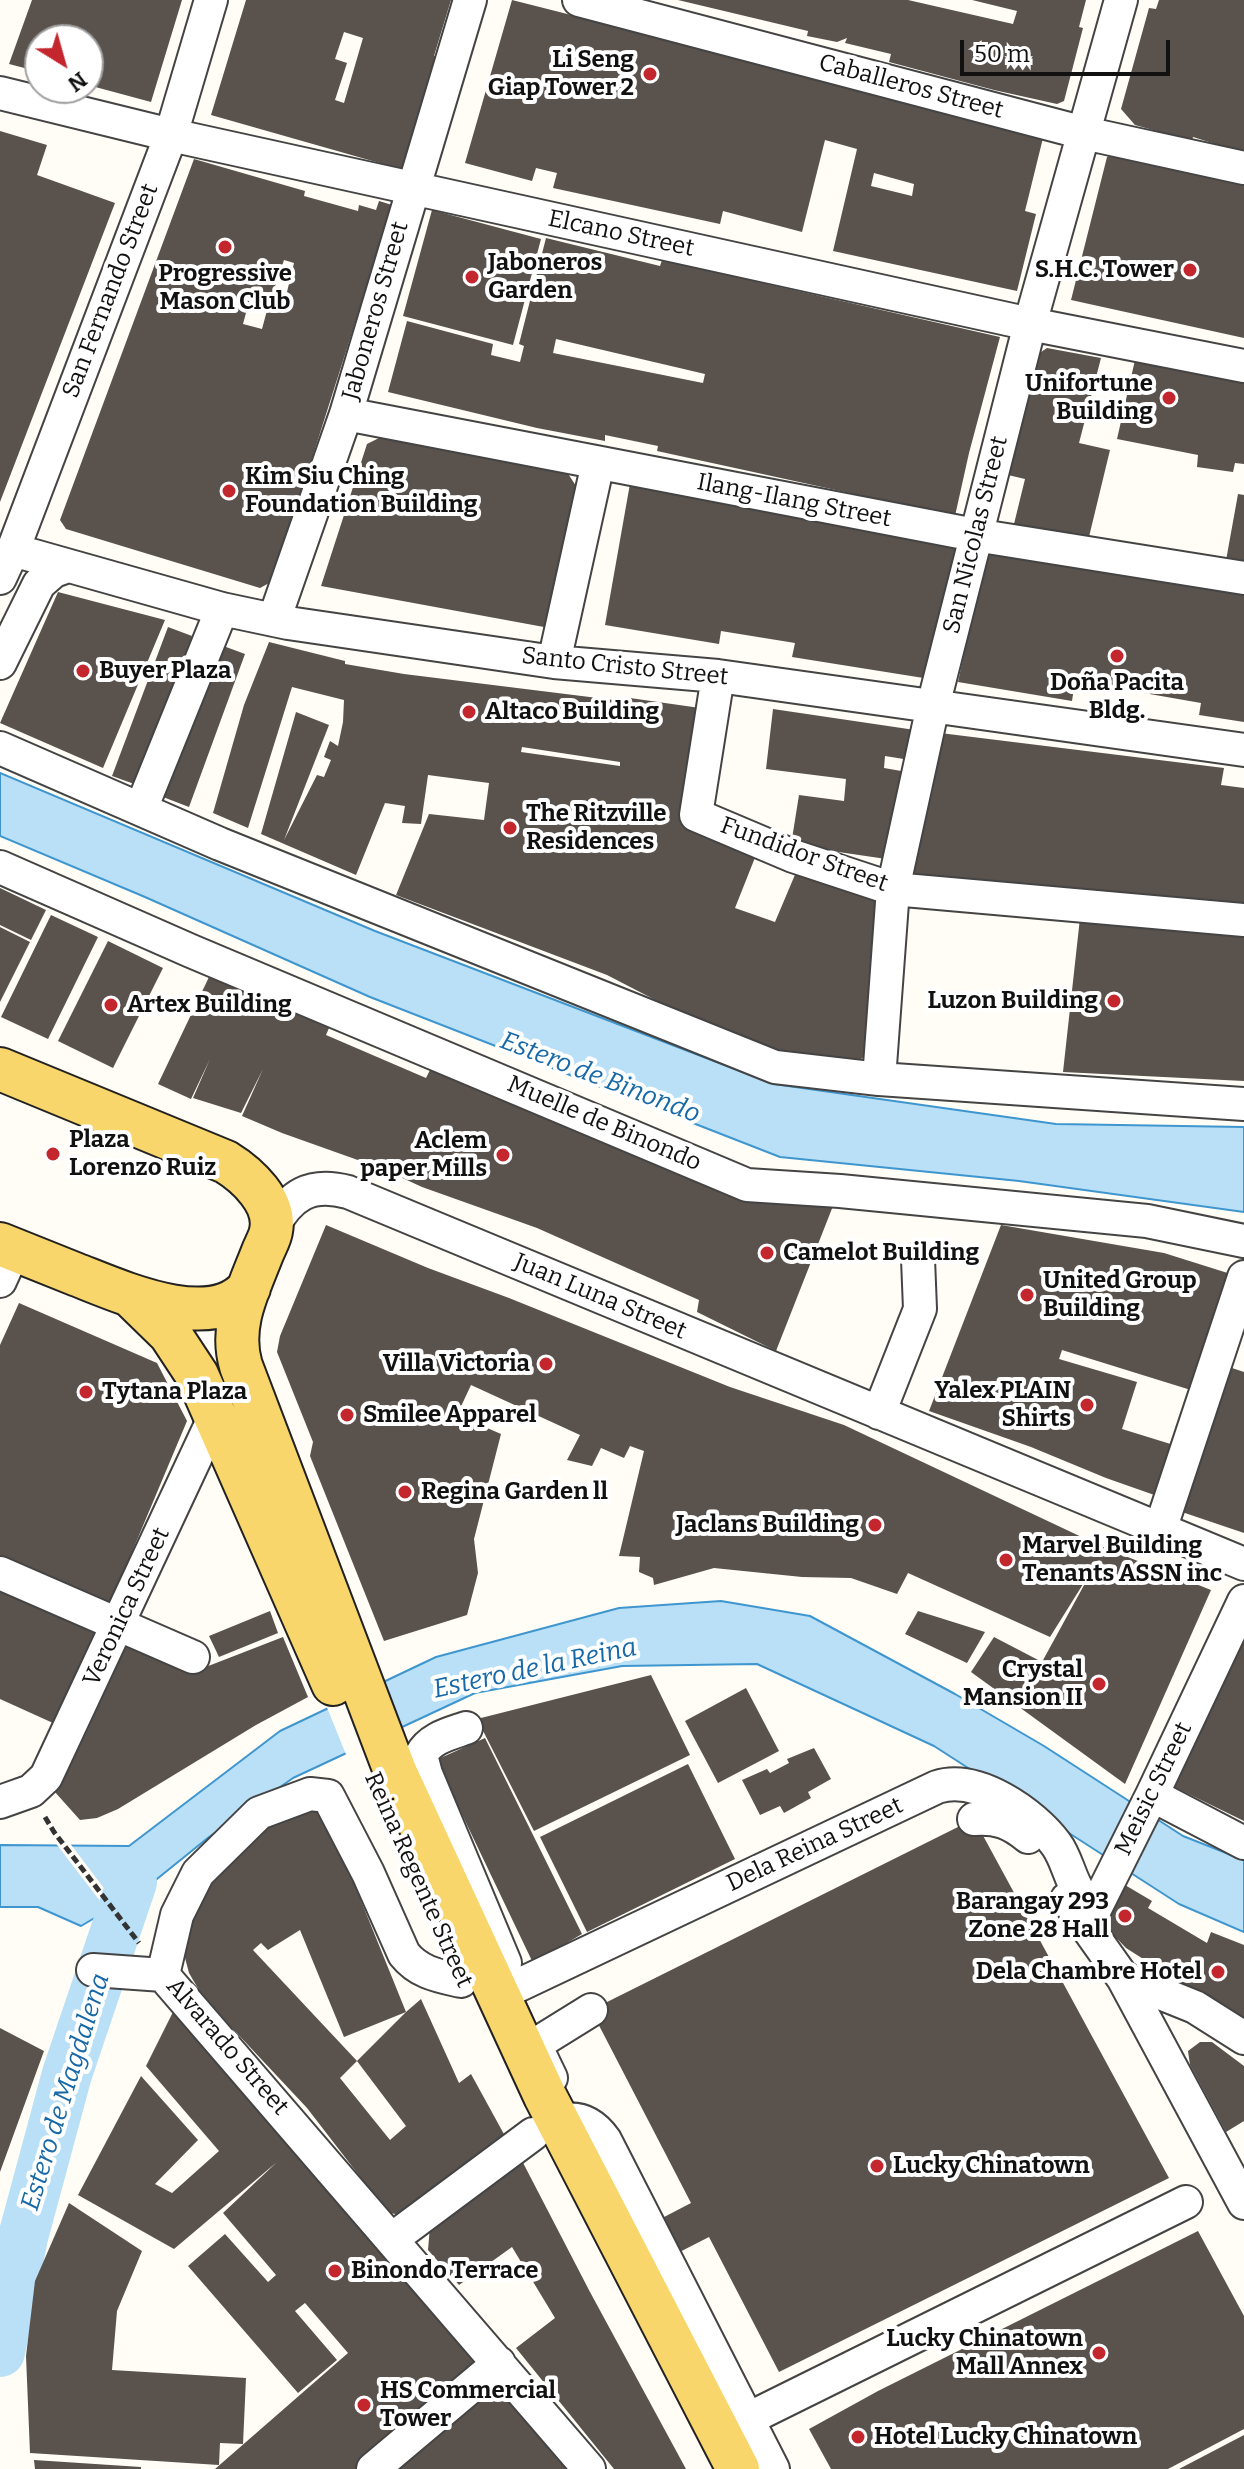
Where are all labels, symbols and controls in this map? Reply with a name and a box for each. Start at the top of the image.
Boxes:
north arrow [24,24,104,104]
scale bar [964,24,1174,74]
text: 50 m [974,40,1030,68]
place label: Li Seng Giap Tower 2 [488,46,634,102]
street label: Caballeros Street [816,49,1006,125]
marker: Li Seng Giap Tower 2 [641,65,659,83]
text: N [63,66,92,98]
street label: San Fernando Street [57,180,165,402]
street label: Elcano Street [545,204,697,264]
street label: Jaboneros Street [337,218,415,404]
marker: Progressive Mason Club [216,238,234,256]
place label: Jaboneros Garden [488,249,602,305]
place label: S.H.C. Tower [1035,256,1174,284]
place label: Progressive Mason Club [158,260,292,316]
marker: S.H.C. Tower [1181,261,1199,279]
marker: Jaboneros Garden [463,268,481,286]
place label: Unifortune Building [1025,370,1153,426]
marker: Unifortune Building [1160,389,1178,407]
street label: San Nicolas Street [938,433,1014,637]
place label: Kim Siu Ching Foundation Building [245,463,477,519]
street label: Ilang-Ilang Street [695,468,893,534]
marker: Kim Siu Ching Foundation Building [220,482,238,500]
street label: Santo Cristo Street [520,642,730,692]
marker: Doña Pacita Bldg. [1108,647,1126,665]
place label: Buyer Plaza [99,657,232,685]
marker: Buyer Plaza [74,662,92,680]
place label: Doña Pacita Bldg. [1050,669,1184,725]
place label: Altaco Building [485,698,659,726]
marker: Altaco Building [460,703,478,721]
place label: The Ritzville Residences [526,800,666,856]
street label: Fundidor Street [716,811,892,899]
marker: The Ritzville Residences [501,819,519,837]
place label: Luzon Building [927,987,1098,1015]
place label: Artex Building [127,991,292,1019]
marker: Luzon Building [1105,992,1123,1010]
marker: Artex Building [102,996,120,1014]
water label: Estero de Binondo [496,1026,704,1130]
street label: Muelle de Binondo [503,1070,705,1178]
place label: Plaza Lorenzo Ruiz [69,1126,216,1182]
place label: Aclem paper Mills [360,1127,487,1183]
marker: Plaza Lorenzo Ruiz [44,1145,62,1163]
marker: Aclem paper Mills [494,1146,512,1164]
place label: Camelot Building [783,1239,979,1267]
marker: Camelot Building [758,1244,776,1262]
street label: Juan Luna Street [510,1248,690,1346]
place label: United Group Building [1043,1267,1197,1323]
marker: United Group Building [1018,1286,1036,1304]
place label: Villa Victoria [383,1350,530,1378]
marker: Villa Victoria [537,1355,555,1373]
place label: Yalex PLAIN Shirts [934,1377,1071,1433]
place label: Tytana Plaza [102,1378,247,1406]
marker: Tytana Plaza [77,1383,95,1401]
marker: Yalex PLAIN Shirts [1078,1396,1096,1414]
place label: Smilee Apparel [363,1401,537,1429]
marker: Smilee Apparel [338,1406,356,1424]
place label: Regina Garden ll [421,1478,608,1506]
marker: Regina Garden ll [396,1483,414,1501]
place label: Jaclans Building [676,1511,859,1539]
marker: Jaclans Building [866,1516,884,1534]
street label: Veronica Street [78,1523,176,1691]
place label: Marvel Building Tenants ASSN inc [1022,1532,1222,1588]
marker: Marvel Building Tenants ASSN inc [997,1551,1015,1569]
water label: Estero de la Reina [430,1632,640,1706]
place label: Crystal Mansion II [963,1656,1083,1712]
marker: Crystal Mansion II [1090,1675,1108,1693]
street label: Meisic Street [1109,1718,1199,1860]
street label: Reina Regente Street [358,1768,478,1992]
street label: Dela Reina Street [722,1792,908,1898]
place label: Barangay 293 Zone 28 Hall [956,1888,1109,1944]
marker: Barangay 293 Zone 28 Hall [1116,1907,1134,1925]
place label: Dela Chambre Hotel [976,1958,1202,1986]
marker: Dela Chambre Hotel [1209,1963,1227,1981]
water label: Estero de Magdalena [15,1970,117,2214]
street label: Alvarado Street [160,1973,294,2121]
place label: Lucky Chinatown [893,2152,1090,2180]
marker: Lucky Chinatown [868,2157,886,2175]
place label: Binondo Terrace [351,2257,538,2285]
marker: Binondo Terrace [326,2262,344,2280]
place label: Lucky Chinatown Mall Annex [886,2325,1083,2381]
marker: Lucky Chinatown Mall Annex [1090,2344,1108,2362]
place label: HS Commercial Tower [380,2377,556,2433]
marker: HS Commercial Tower [355,2396,373,2414]
place label: Hotel Lucky Chinatown [874,2423,1137,2451]
marker: Hotel Lucky Chinatown [849,2428,867,2446]

